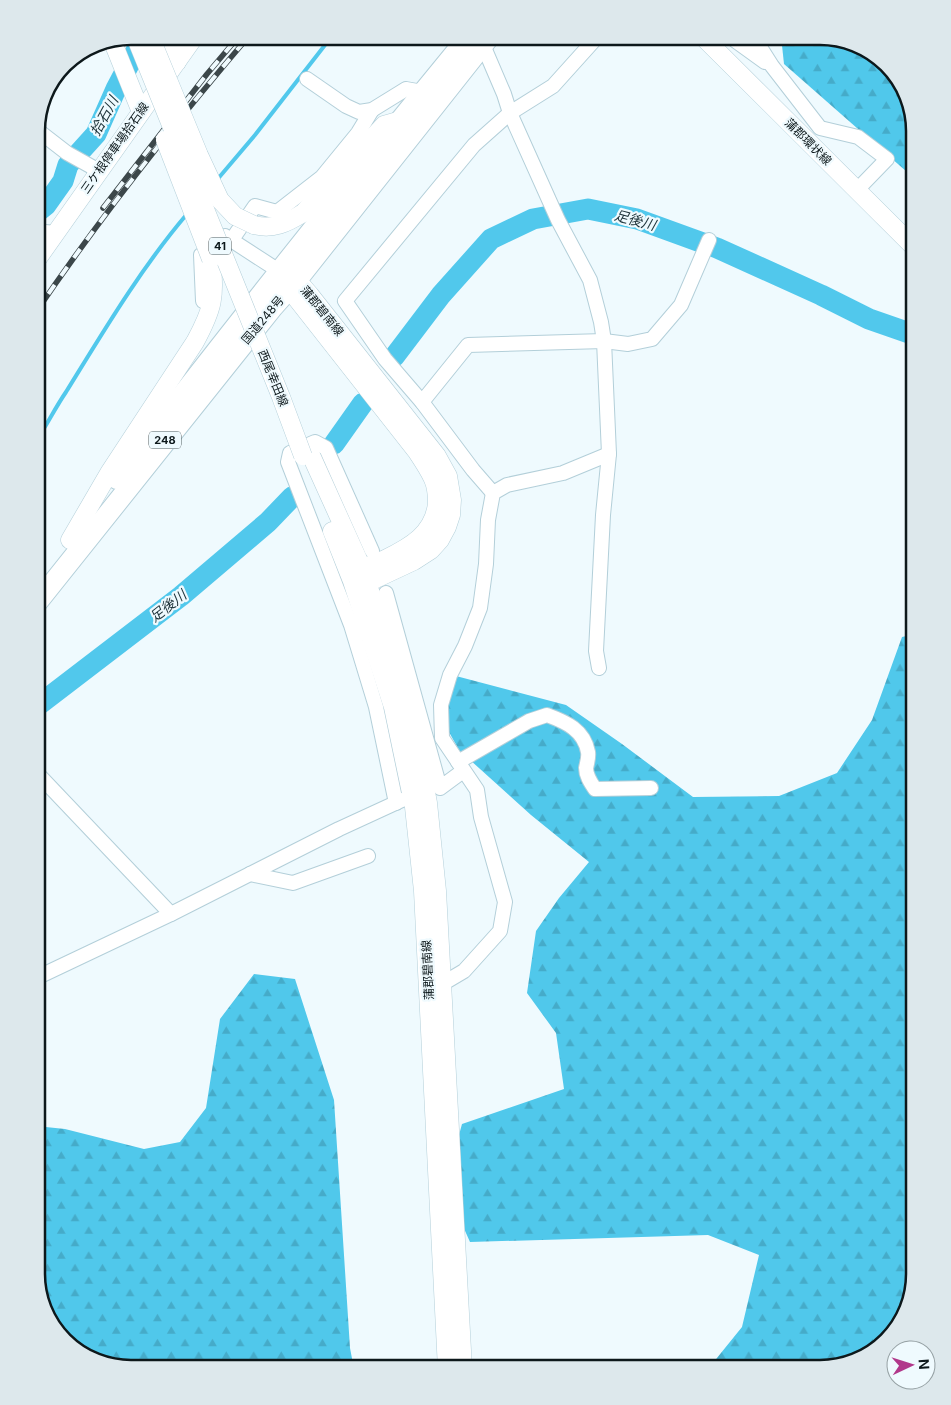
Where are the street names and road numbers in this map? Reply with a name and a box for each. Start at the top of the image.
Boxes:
street label: 三ケ根停車場拾石線 [77,99,152,196]
street label: 蒲郡環状線 [782,115,835,168]
road number: 41 [209,238,231,255]
street label: 蒲郡碧南線 [298,283,347,339]
street label: 国道248号 [238,293,287,347]
street label: 西尾幸田線 [255,347,292,408]
road number: 248 [149,432,181,448]
street label: 蒲郡碧南線 [418,940,437,1000]

